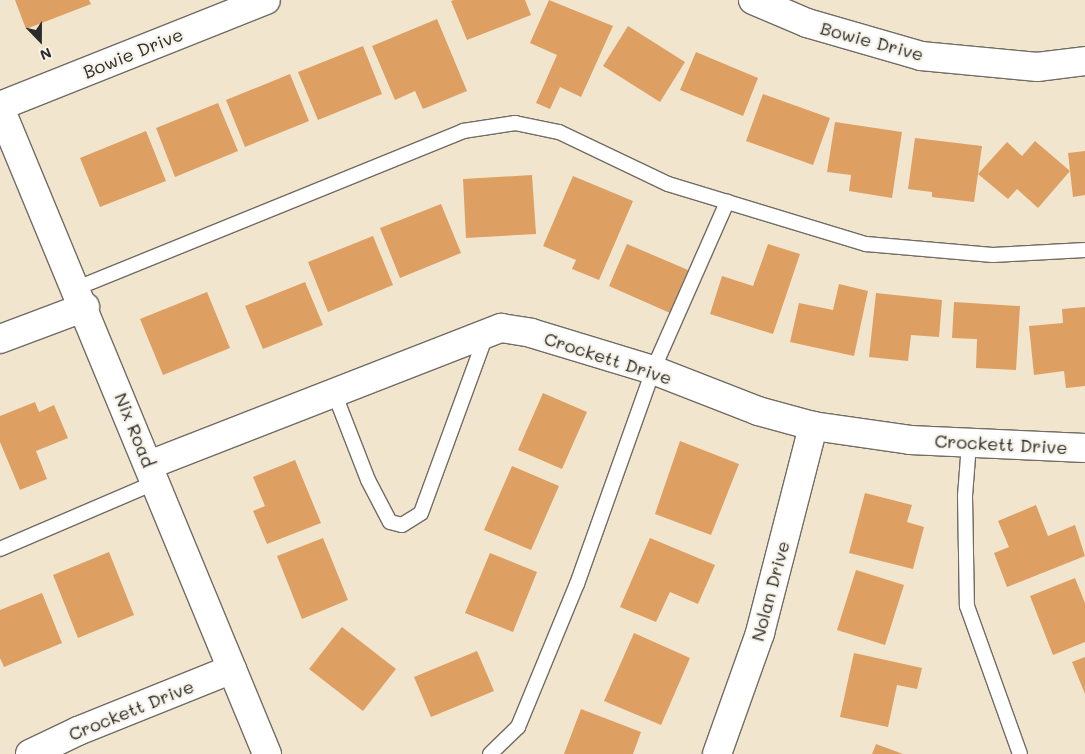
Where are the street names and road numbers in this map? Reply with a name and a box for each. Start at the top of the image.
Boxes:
street label: Bowie Drive [818,17,926,65]
street label: Bowie Drive [80,23,186,83]
street label: Crockett Drive [541,327,675,389]
street label: Nix Road [110,390,160,470]
street label: Crockett Drive [934,430,1068,458]
street label: Nolan Drive [746,538,794,644]
street label: Crockett Drive [65,675,197,745]

